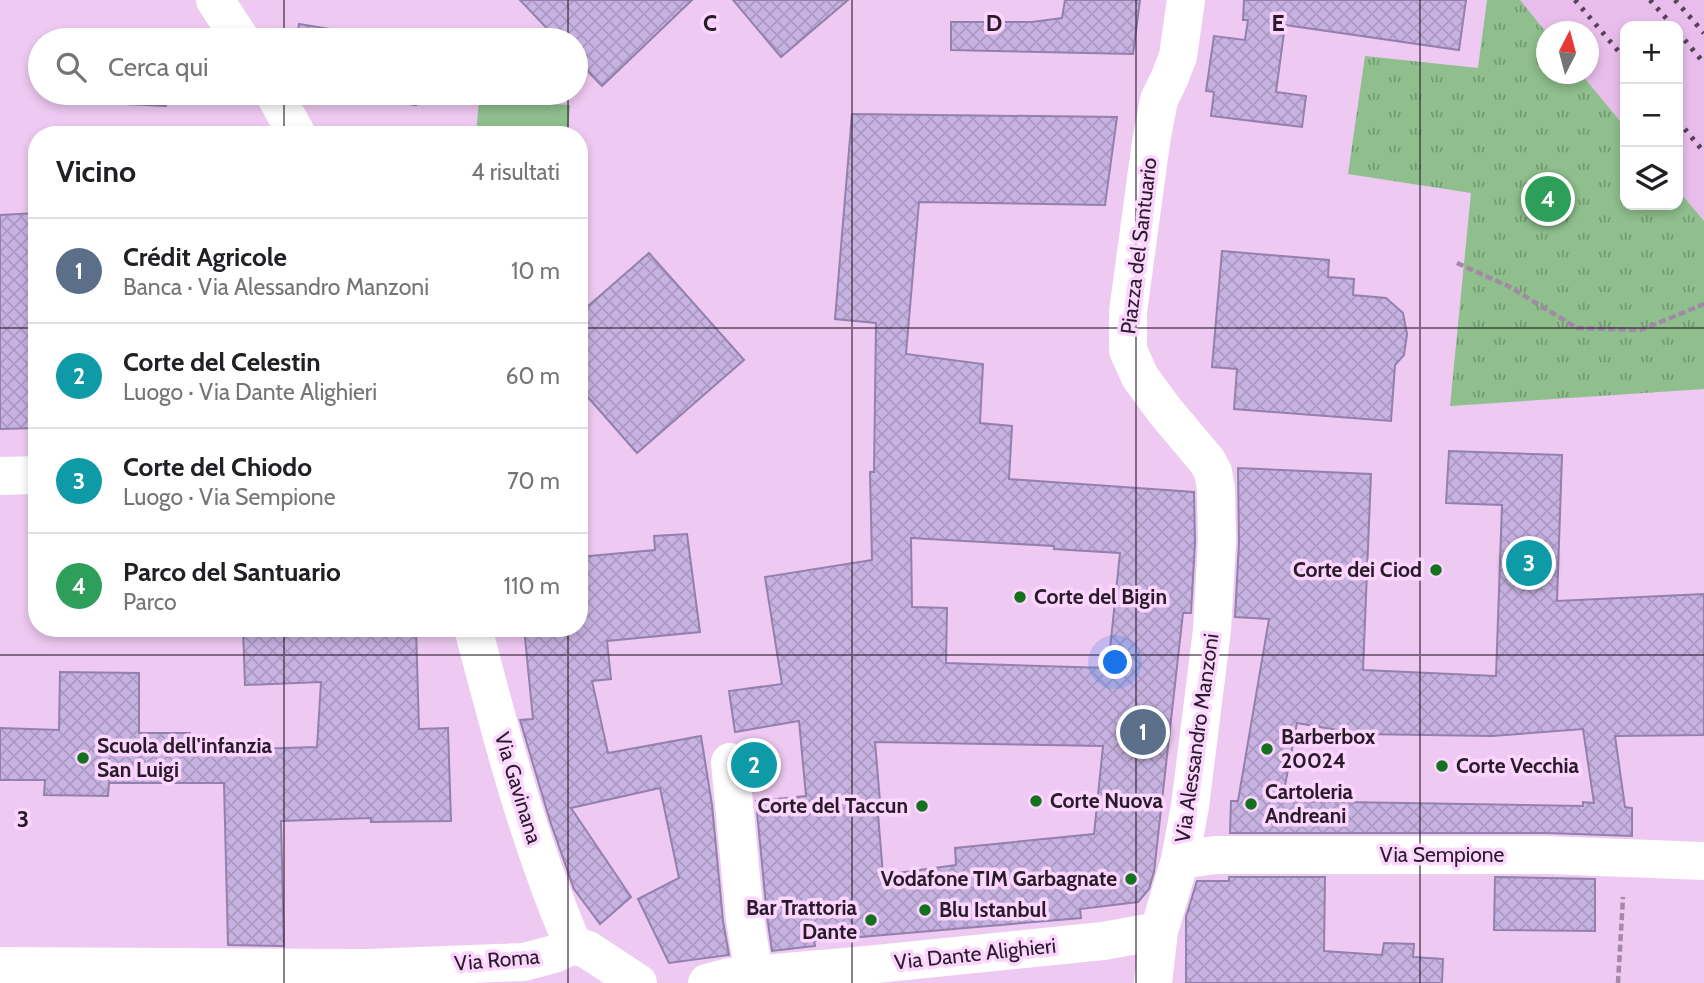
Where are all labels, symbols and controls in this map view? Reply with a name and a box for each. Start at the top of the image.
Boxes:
text: C [703,9,717,37]
text: D [986,9,1002,37]
text: E [1271,9,1285,37]
north arrow [1536,21,1599,84]
map controls [1620,21,1683,210]
button: + [1620,21,1683,84]
search box [28,28,588,105]
icon: search [52,48,90,86]
text: Cerca qui [108,51,209,83]
button: − [1620,84,1683,147]
button: layers [1620,147,1683,210]
text: Vicino [56,153,136,190]
street label: Piazza del Santuario [1115,156,1162,336]
text: 4 risultati [471,158,560,186]
pin: 4 [1525,173,1571,225]
text: Crédit Agricole [123,241,287,273]
text: 1 [75,257,83,285]
text: 10 m [511,257,560,285]
text: Banca · Via Alessandro Manzoni [123,273,429,301]
text: Corte del Celestin [123,346,321,378]
text: 2 [73,362,85,390]
text: 60 m [506,362,560,390]
text: Luogo · Via Dante Alighieri [123,378,377,406]
text: Corte del Chiodo [123,451,312,483]
text: 3 [73,467,85,495]
text: 70 m [507,467,560,495]
text: Luogo · Via Sempione [123,483,335,511]
pin: 3 [1506,537,1552,589]
text: Parco del Santuario [123,556,341,588]
place label: Corte dei Ciod [1293,557,1422,582]
marker: Corte dei Ciod [1428,562,1444,578]
text: 4 [72,572,86,600]
text: 110 m [504,572,560,600]
place label: Corte del Bigin [1034,584,1167,609]
text: Parco [123,588,177,616]
marker: Corte del Bigin [1012,589,1028,605]
street label: Via Alessandro Manzoni [1169,632,1224,844]
your location [1098,645,1132,679]
pin: 1 [1120,706,1166,758]
place label: Barberbox 20024 [1281,724,1376,773]
street label: Via Gavinana [490,729,547,847]
place label: Scuola dell'infanzia San Luigi [97,733,272,782]
pin: 2 [731,739,777,791]
marker: Barberbox 20024 [1259,741,1275,757]
marker: Scuola dell'infanzia San Luigi [75,750,91,766]
place label: Corte Vecchia [1456,753,1580,778]
marker: Corte Vecchia [1434,758,1450,774]
place label: Cartoleria Andreani [1265,779,1354,828]
place label: Corte Nuova [1050,788,1164,813]
place label: Corte del Taccun [758,793,908,818]
marker: Corte Nuova [1028,793,1044,809]
marker: Cartoleria Andreani [1243,796,1259,812]
marker: Corte del Taccun [914,798,930,814]
text: 3 [17,805,29,833]
street label: Via Sempione [1380,842,1505,867]
place label: Vodafone TIM Garbagnate [881,866,1117,891]
marker: Vodafone TIM Garbagnate [1123,871,1139,887]
place label: Bar Trattoria Dante [746,895,858,944]
place label: Blu Istanbul [939,897,1047,922]
marker: Blu Istanbul [917,902,933,918]
marker: Bar Trattoria Dante [863,912,879,928]
street label: Via Dante Alighieri [893,933,1057,974]
street label: Via Roma [453,943,541,976]

